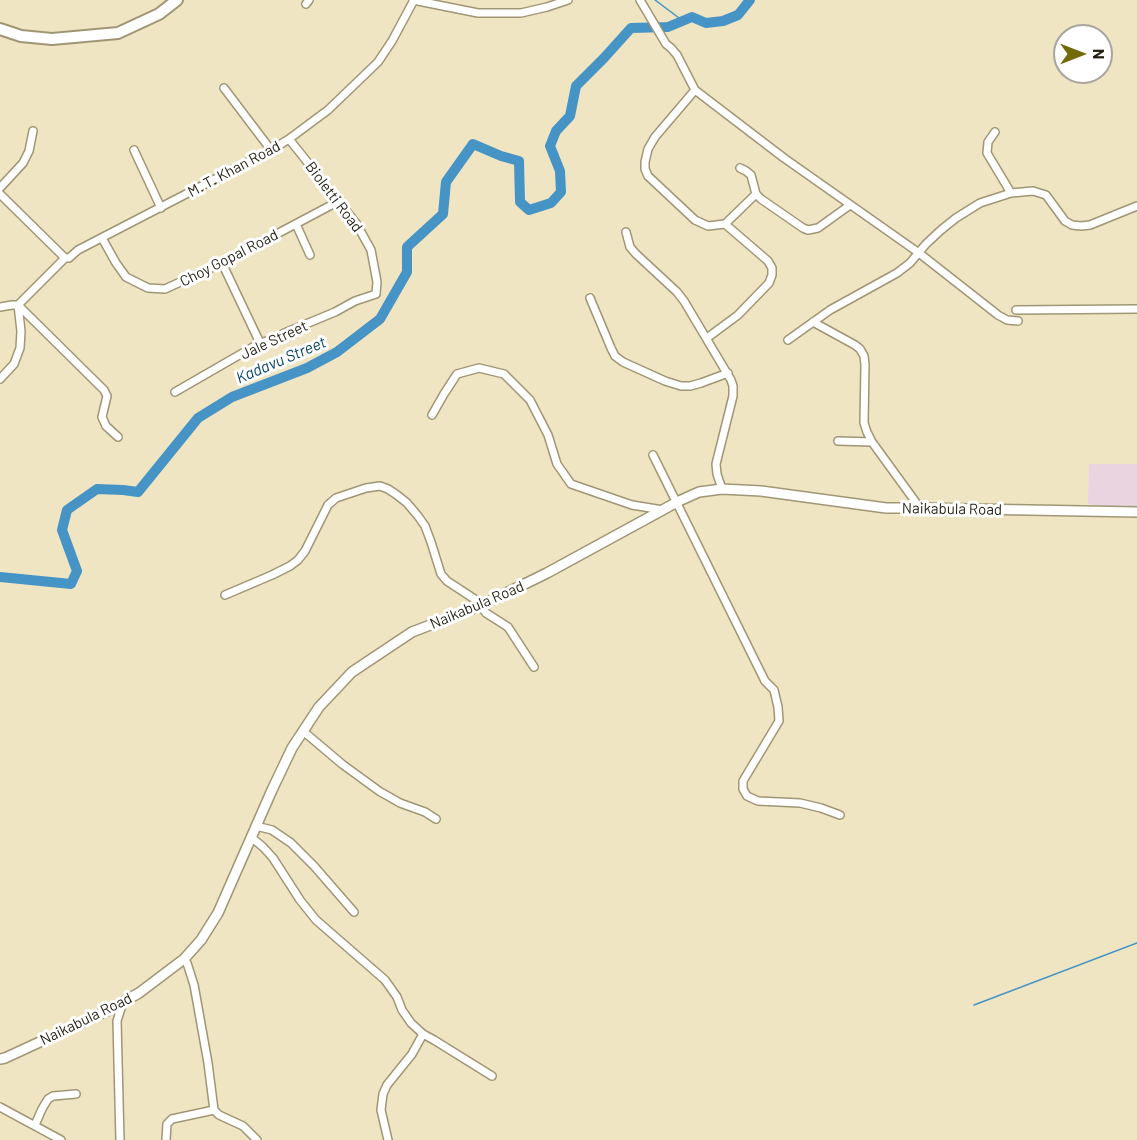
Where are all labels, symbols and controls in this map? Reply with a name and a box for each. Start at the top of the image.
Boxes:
north arrow [1053,24,1113,84]
text: N [1090,49,1109,59]
street label: M. T. Khan Road [185,137,283,201]
street label: Bioletti Road [302,158,366,236]
street label: Choy Gopal Road [177,226,281,290]
street label: Jale Street [238,317,310,363]
water label: Kadavu Street [233,332,329,388]
street label: Naikabula Road [902,499,1002,519]
street label: Naikabula Road [427,577,527,633]
street label: Naikabula Road [37,989,135,1049]

